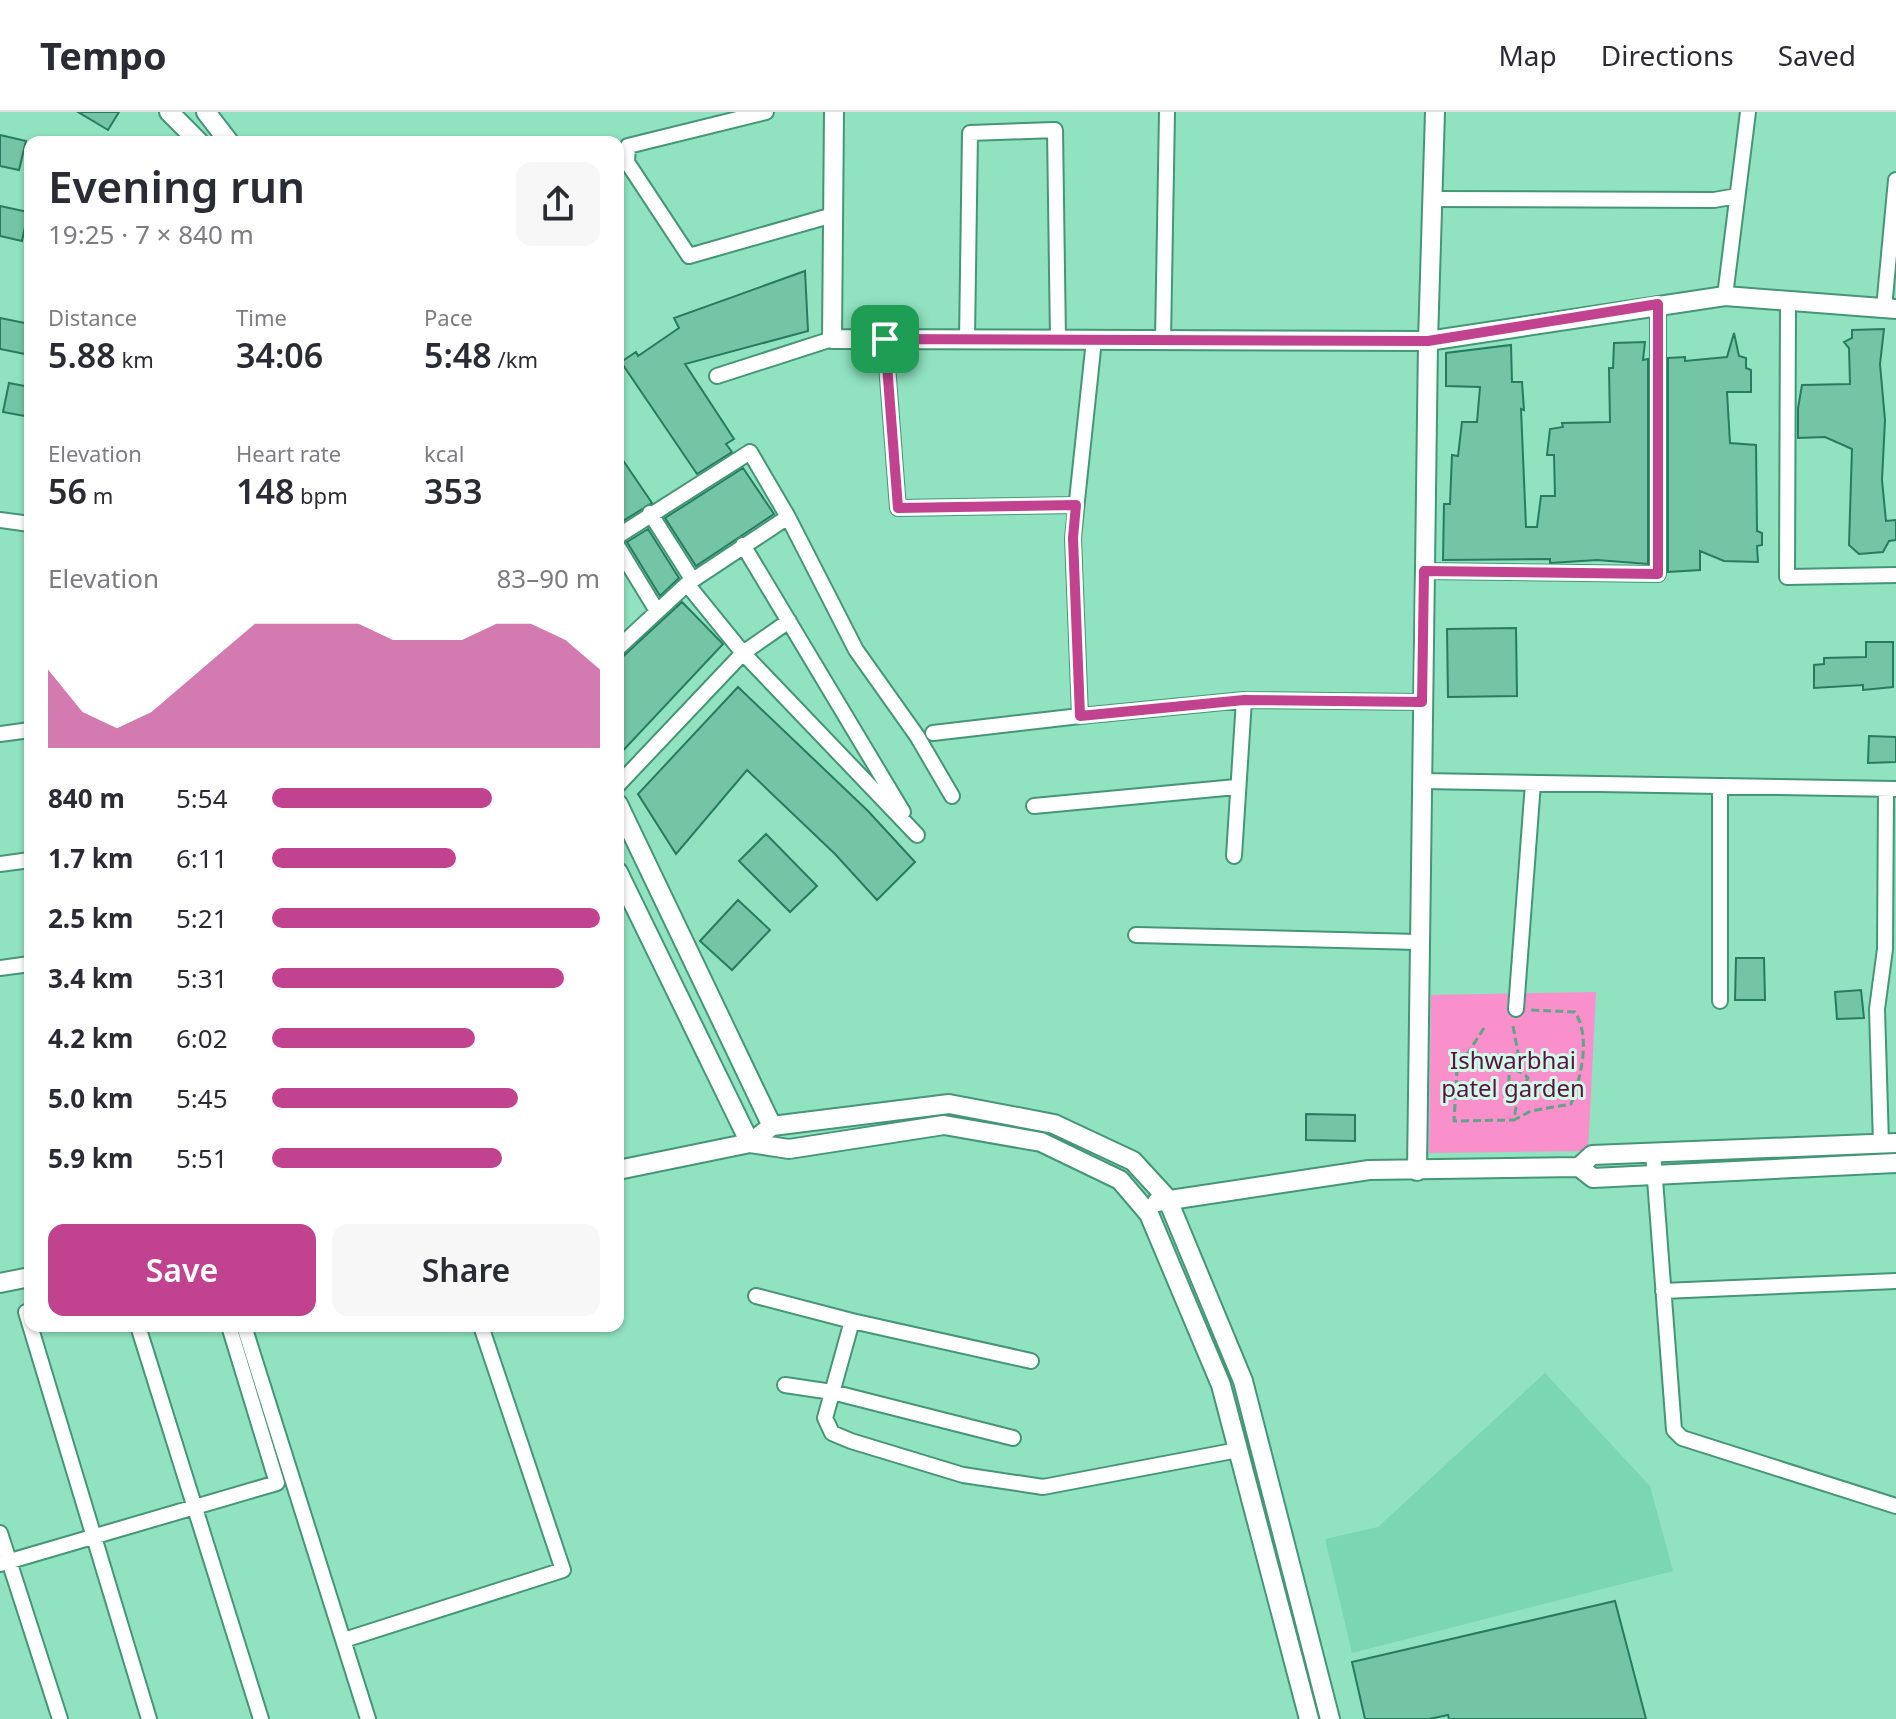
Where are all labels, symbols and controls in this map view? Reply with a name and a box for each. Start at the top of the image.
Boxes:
text: Tempo [40,29,167,81]
text: Map [1498,36,1557,74]
text: Directions [1601,36,1734,74]
text: Saved [1778,36,1856,74]
text: Evening run [48,156,305,216]
button: share [516,162,600,246]
text: 19:25 · 7 × 840 m [48,216,254,252]
text: Distance [48,302,137,332]
text: Time [236,302,287,332]
text: Pace [424,302,473,332]
pin [851,305,919,373]
icon: arrive [863,317,907,361]
text: 5.88 [48,332,116,378]
text: 34:06 [236,332,323,378]
text: 5:48 [424,332,492,378]
text: km [116,344,154,374]
text: /km [492,344,538,374]
text: Elevation [48,438,142,468]
text: Heart rate [236,438,341,468]
text: kcal [424,438,464,468]
text: 56 [48,468,87,514]
text: 148 [236,468,294,514]
text: 353 [424,468,482,514]
text: m [87,480,113,510]
text: bpm [294,480,348,510]
text: Elevation [48,560,159,596]
text: 83–90 m [496,560,600,596]
text: 840 m [48,780,125,816]
text: 5:54 [176,780,228,816]
text: 1.7 km [48,840,133,876]
text: 6:11 [176,840,228,876]
text: 2.5 km [48,900,133,936]
text: 5:21 [176,900,228,936]
text: 3.4 km [48,960,133,996]
text: 5:31 [176,960,228,996]
text: 4.2 km [48,1020,133,1056]
text: 6:02 [176,1020,228,1056]
park label: Ishwarbhai patel garden [1441,1043,1585,1104]
text: 5.0 km [48,1080,133,1116]
text: 5:45 [176,1080,228,1116]
text: 5.9 km [48,1140,133,1176]
text: 5:51 [176,1140,228,1176]
button: Save [48,1224,316,1316]
button: Share [332,1224,600,1316]

